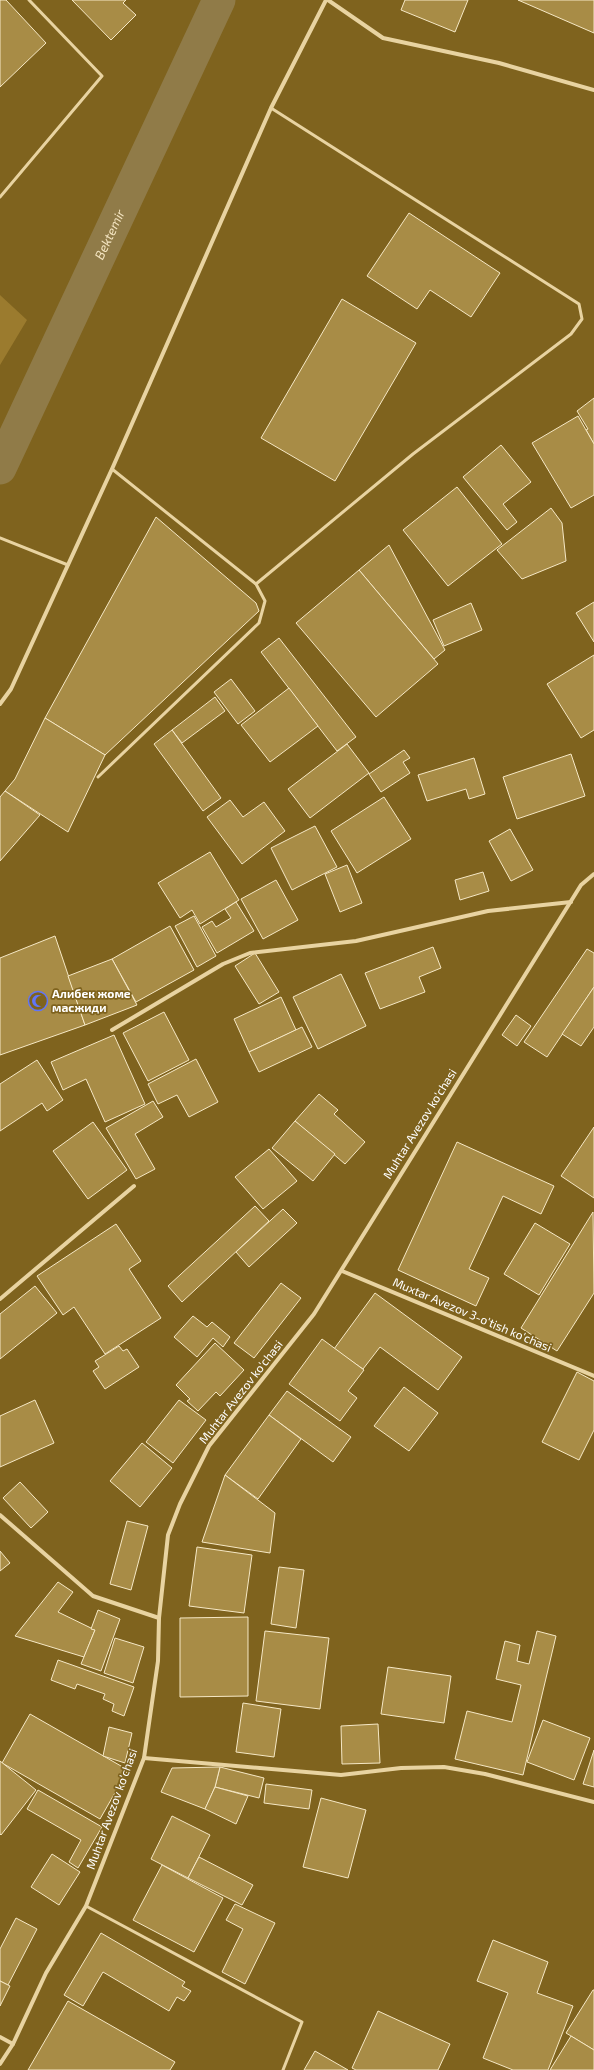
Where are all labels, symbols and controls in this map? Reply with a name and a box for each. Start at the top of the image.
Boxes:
water label: Bektemir [91,206,128,262]
place label: Алибек жоме масжиди [52,986,131,1014]
mosque icon: Алибек жоме масжиди [27,990,49,1012]
street label: Muhtar Avezov ko'chasi [379,1066,459,1181]
street label: Muxtar Avezov 3-o'tish ko'chasi [391,1274,554,1354]
street label: Muhtar Avezov ko'chasi [195,1337,285,1446]
street label: Muhtar Avezov ko'chasi [83,1746,139,1871]

